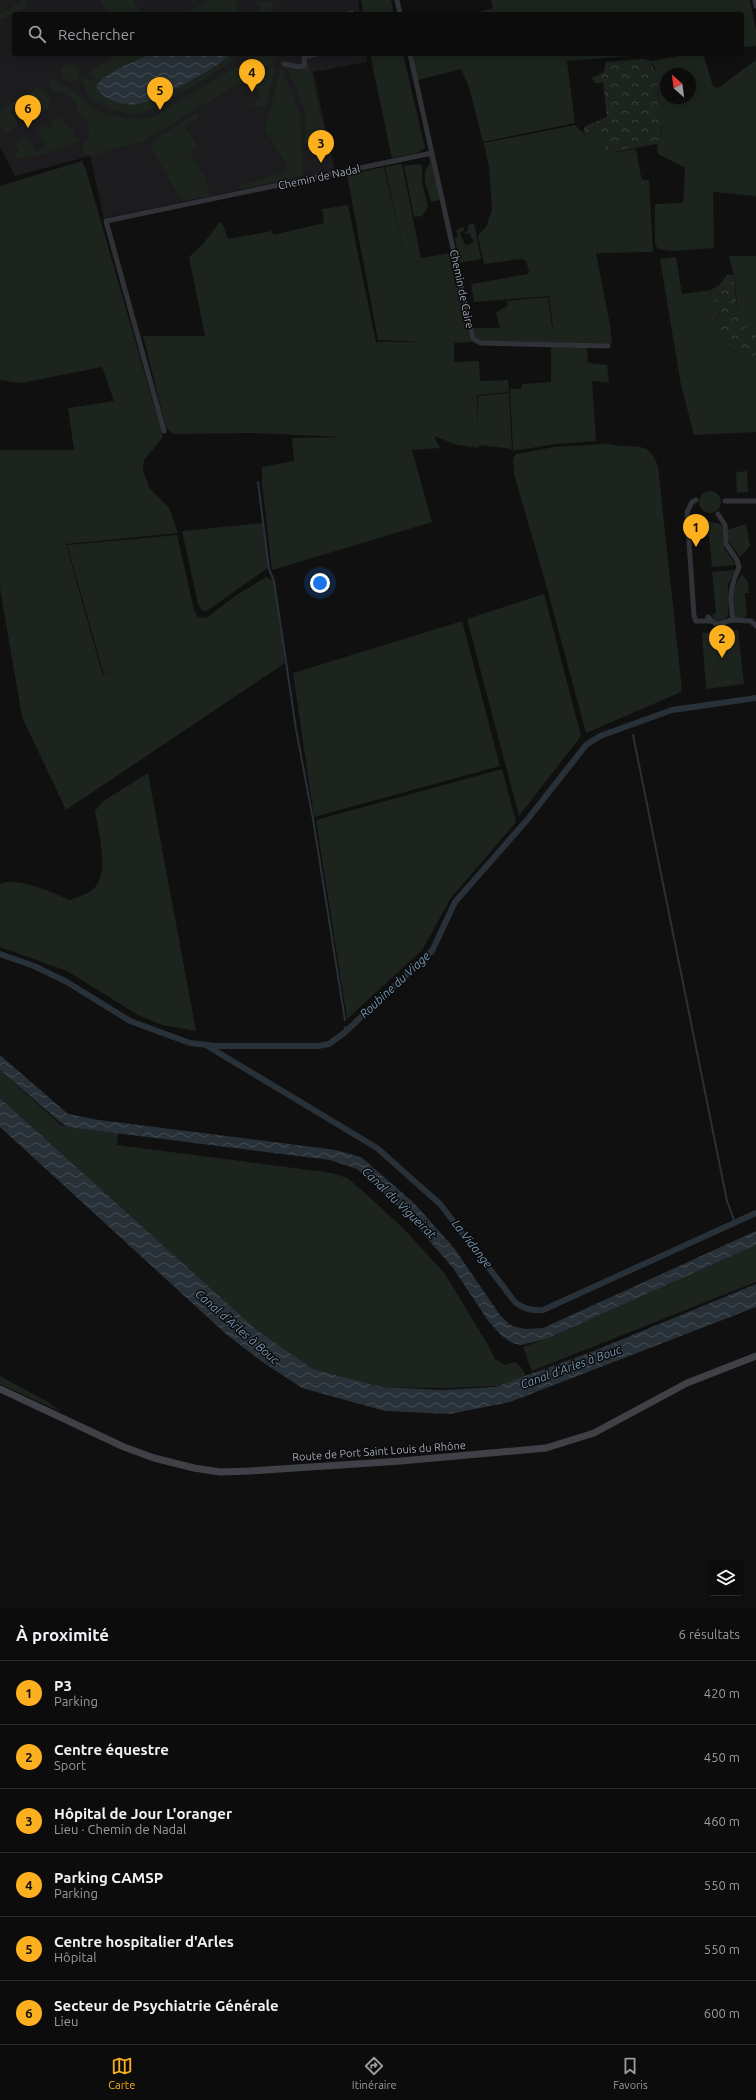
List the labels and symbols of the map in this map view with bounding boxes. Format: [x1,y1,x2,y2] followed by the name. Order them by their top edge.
[239,59,265,92] pin: 4
[660,68,696,104] north arrow
[147,77,173,110] pin: 5
[15,95,41,128] pin: 6
[308,130,334,163] pin: 3
[277,162,361,192] street label: Chemin de Nadal
[448,248,476,330] street label: Chemin de Caire
[683,514,709,547] pin: 1
[310,573,330,593] your location
[709,625,735,658] pin: 2
[357,949,432,1020] water label: Roubine du Viage
[360,1164,439,1241] water label: Canal du Vigueirat
[450,1217,495,1270] water label: La Vidange
[193,1287,282,1367] water label: Canal d'Arles à Bouc
[519,1342,623,1391] water label: Canal d'Arles à Bouc
[292,1439,466,1463] street label: Route de Port Saint Louis du Rhône

